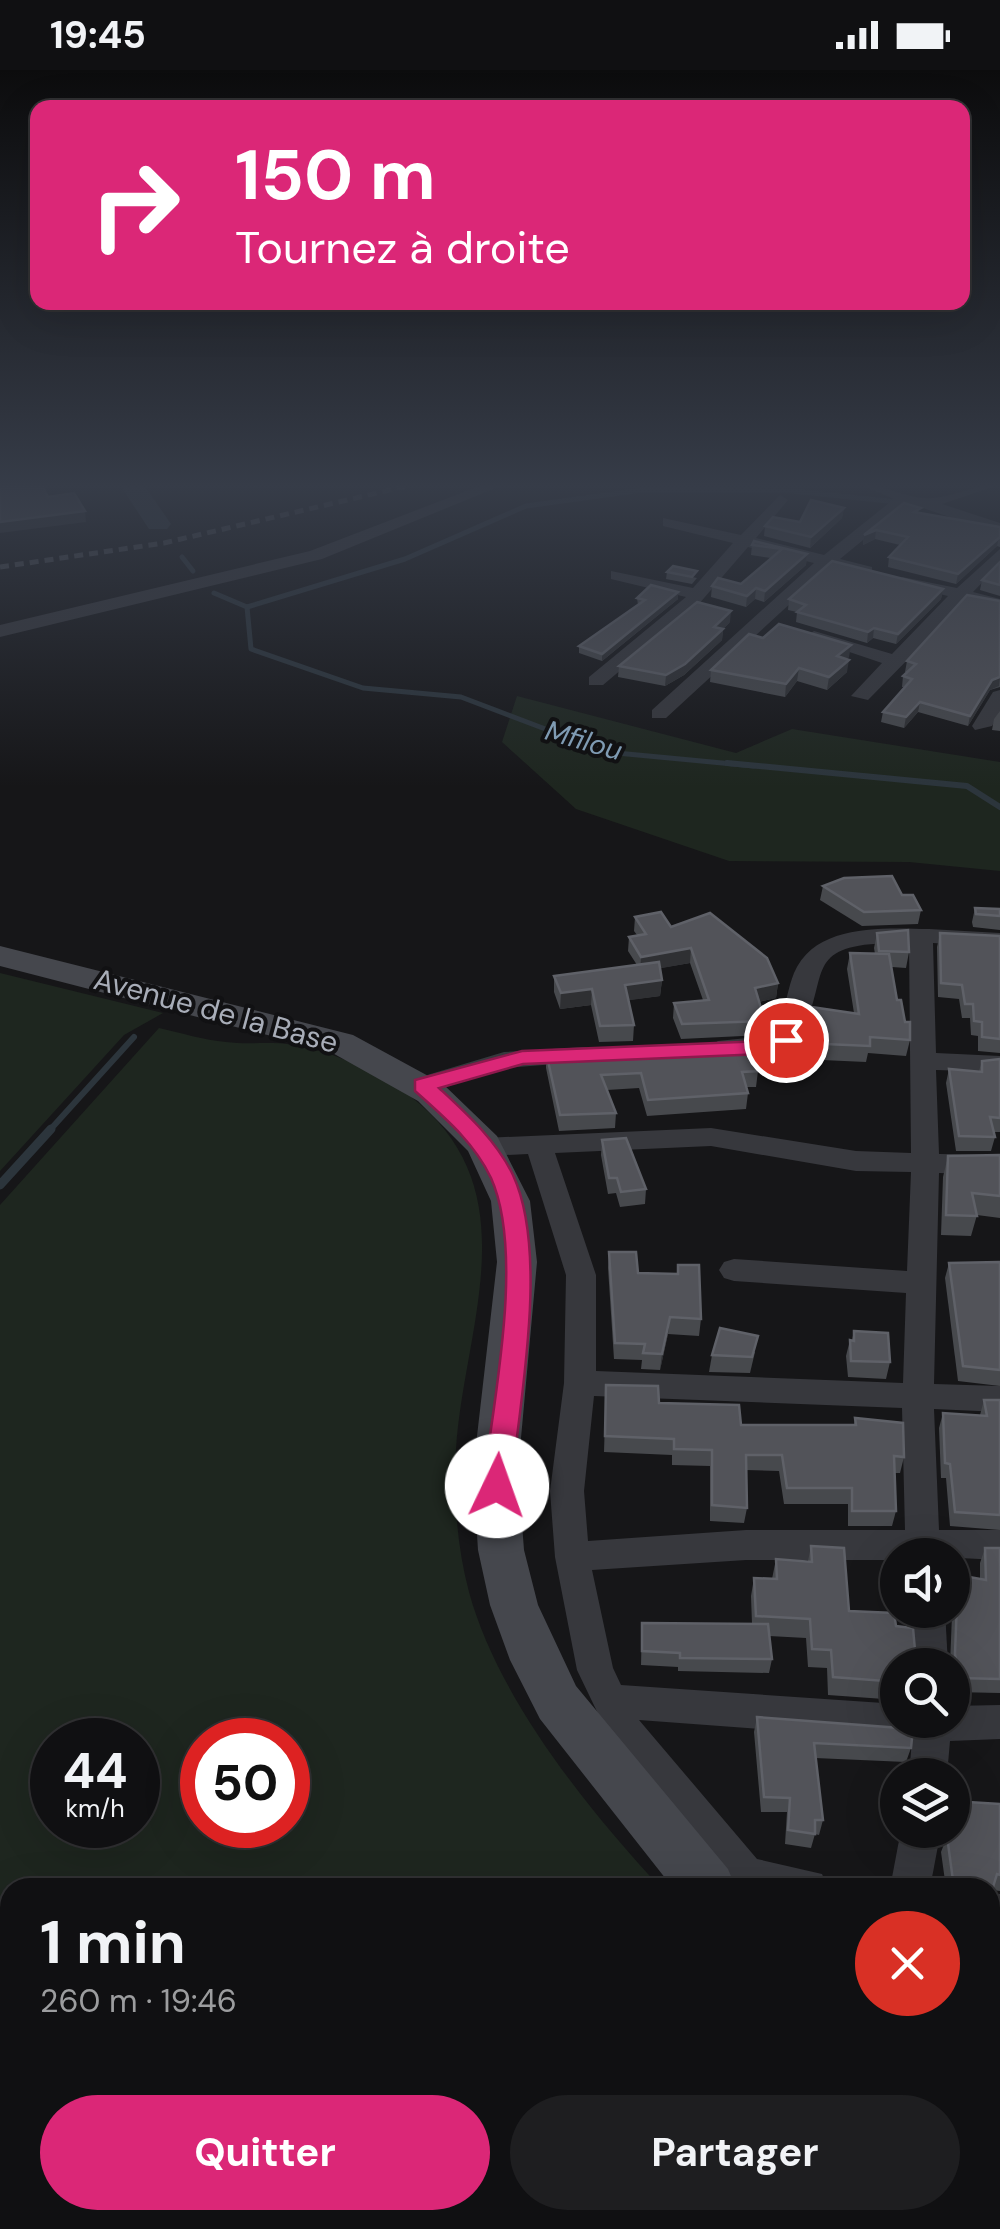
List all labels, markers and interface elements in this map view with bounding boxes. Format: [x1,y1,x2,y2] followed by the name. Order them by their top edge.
[50,10,146,60] text: 19:45
[235,130,436,221] text: 150 m
[70,140,200,270] icon: right
[235,218,570,277] text: Tournez à droite
[541,712,627,769] water label: Mfilou
[90,959,343,1062] street label: Avenue de la Base
[744,998,829,1083] pin
[759,1013,814,1068] icon: arrive
[445,1434,549,1538] position arrow
[880,1538,970,1848] map controls
[880,1538,970,1628] button: sound
[880,1648,970,1738] button: search
[180,1718,310,1848] speed limit sign: 50
[63,1738,128,1804] text: 44
[880,1758,970,1848] button: layers
[65,1792,125,1825] text: km/h
[40,1903,186,1982] text: 1 min
[855,1911,960,2016] button: close
[40,1980,237,2022] text: 260 m · 19:46
[40,2095,490,2210] button: Quitter
[510,2095,960,2210] button: Partager

